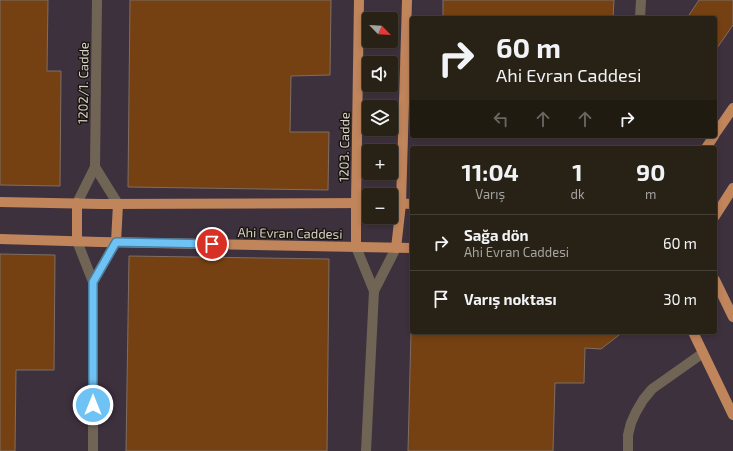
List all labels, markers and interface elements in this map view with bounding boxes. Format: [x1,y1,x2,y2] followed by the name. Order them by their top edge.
[362,12,398,48] north arrow
[362,12,398,224] map controls
[496,30,561,64] text: 60 m
[430,32,482,84] icon: right
[74,42,92,124] street label: 1202/1. Cadde
[362,56,398,92] button: sound
[496,64,641,86] text: Ahi Evran Caddesi
[362,100,398,136] button: layers
[490,108,512,130] icon: left
[532,108,554,130] icon: ahead
[574,108,596,130] icon: ahead
[616,108,638,130] icon: right
[335,112,353,182] street label: 1203. Cadde
[362,144,398,180] button: +
[462,157,519,186] text: 11:04
[572,157,583,186] text: 1
[636,157,665,186] text: 90
[475,186,505,202] text: Varış
[570,186,585,202] text: dk
[645,186,656,202] text: m
[362,188,398,224] button: −
[237,224,343,242] street label: Ahi Evran Caddesi
[464,226,529,244] text: Sağa dön
[195,227,229,261] pin
[430,232,452,254] icon: right
[201,233,223,255] icon: arrive
[663,234,697,252] text: 60 m
[464,244,569,260] text: Ahi Evran Caddesi
[430,288,452,310] icon: arrive
[464,290,557,308] text: Varış noktası
[663,290,697,308] text: 30 m
[72,384,114,426] position arrow

